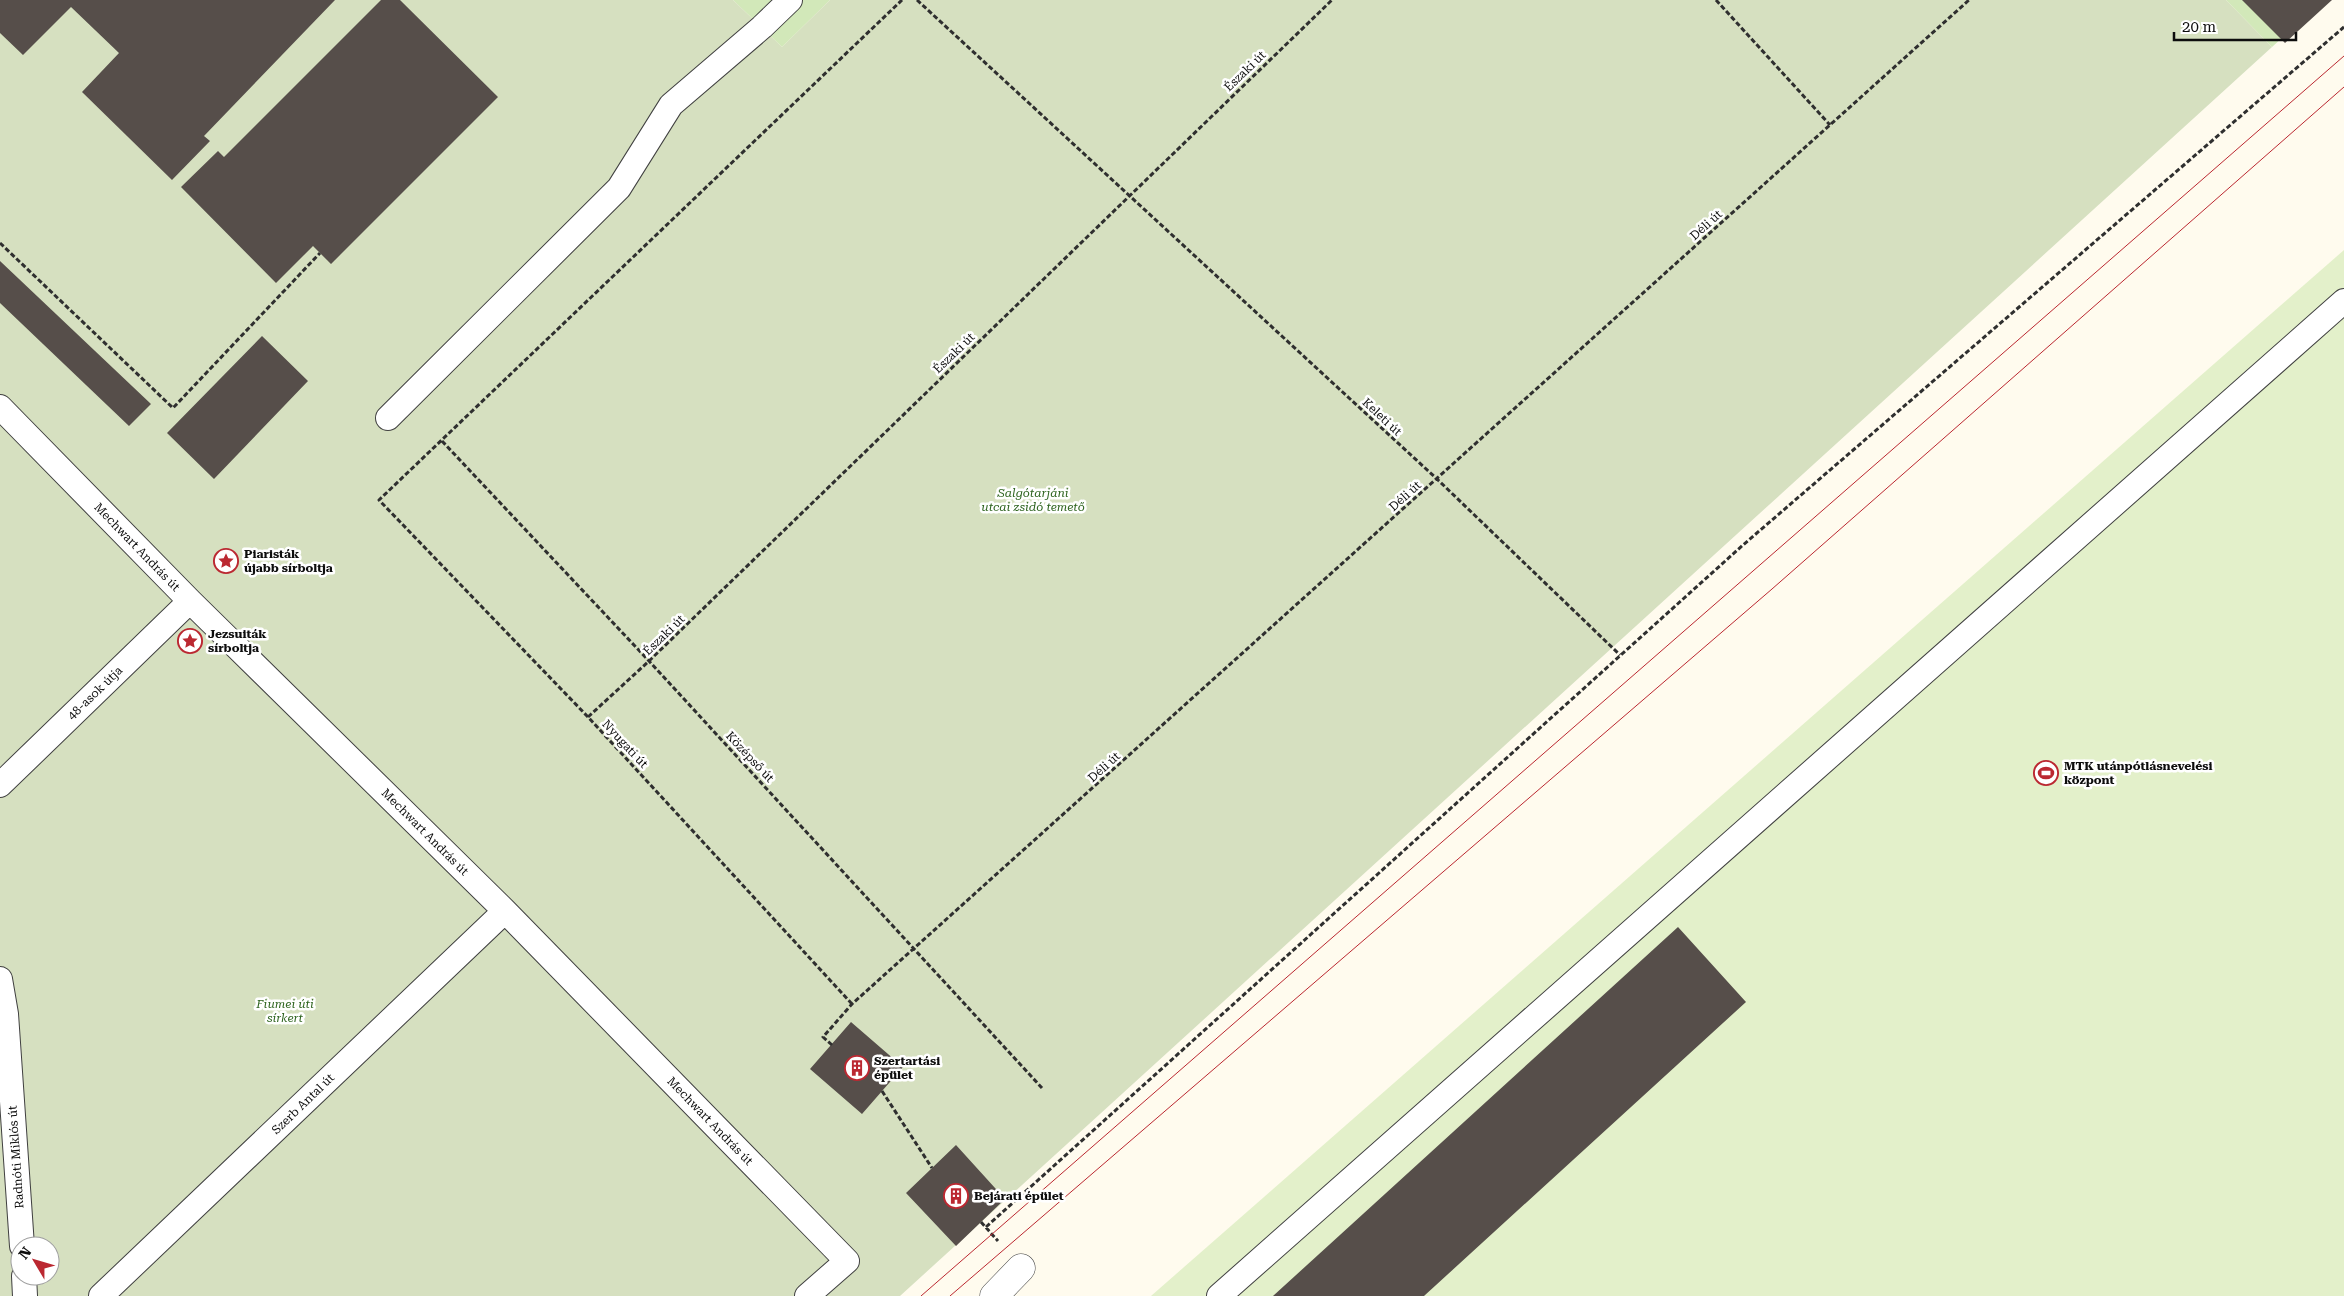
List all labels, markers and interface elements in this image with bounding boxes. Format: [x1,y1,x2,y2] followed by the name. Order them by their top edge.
[2174,10,2296,42] scale bar
[2182,18,2217,36] text: 20 m
[1221,48,1269,94] street label: Északi út
[1687,207,1725,243] street label: Déli út
[930,330,978,376] street label: Északi út
[1359,395,1405,439] street label: Keleti út
[1386,478,1424,514] street label: Déli út
[981,486,1085,514] park label: Salgótarjáni utcai zsidó temető
[91,500,183,594] street label: Mechwart András út
[244,547,333,575] place label: Piaristák újabb sírboltja
[213,548,239,574] place icon: Piaristák újabb sírboltja
[640,612,688,658] street label: Északi út
[208,627,267,655] place label: Jezsuiták sírboltja
[177,628,203,654] place icon: Jezsuiták sírboltja
[65,663,126,723] street label: 48-asok útja
[599,717,651,771] street label: Nyugati út
[723,729,777,786] street label: Középső út
[1085,749,1123,785] street label: Déli út
[2064,759,2212,787] place label: MTK utánpótlásnevelési központ
[2033,760,2059,786] sports icon: MTK utánpótlásnevelési központ
[379,786,472,879] street label: Mechwart András út
[255,997,314,1025] park label: Fiumei úti sírkert
[874,1054,940,1082] place label: Szertartási épület
[844,1055,870,1081] building icon: Szertartási épület
[269,1070,337,1137] street label: Szerb Antal út
[664,1074,756,1168] street label: Mechwart András út
[5,1105,27,1209] street label: Radnóti Miklós út
[943,1183,969,1209] building icon: Bejárati épület
[974,1189,1064,1203] place label: Bejárati épület
[10,1236,60,1286] north arrow
[15,1244,35,1262] text: N

